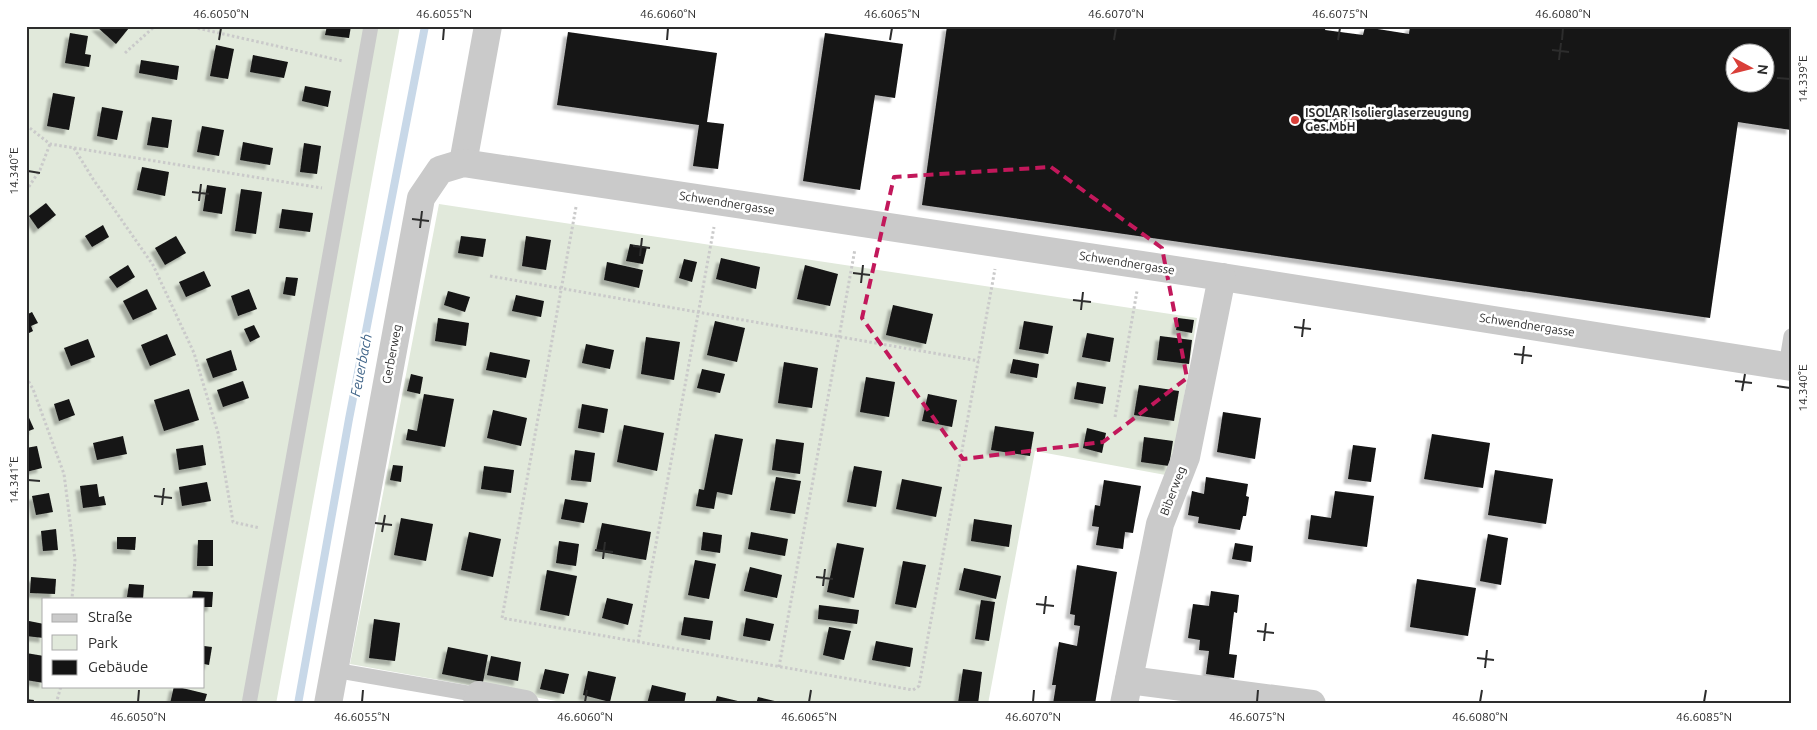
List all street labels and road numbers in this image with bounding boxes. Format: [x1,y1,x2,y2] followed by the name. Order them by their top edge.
[678,189,776,216] street label: Schwendnergasse
[1078,249,1176,276] street label: Schwendnergasse
[1478,311,1576,338] street label: Schwendnergasse
[379,323,404,385] street label: Gerberweg
[1157,464,1188,517] street label: Biberweg

